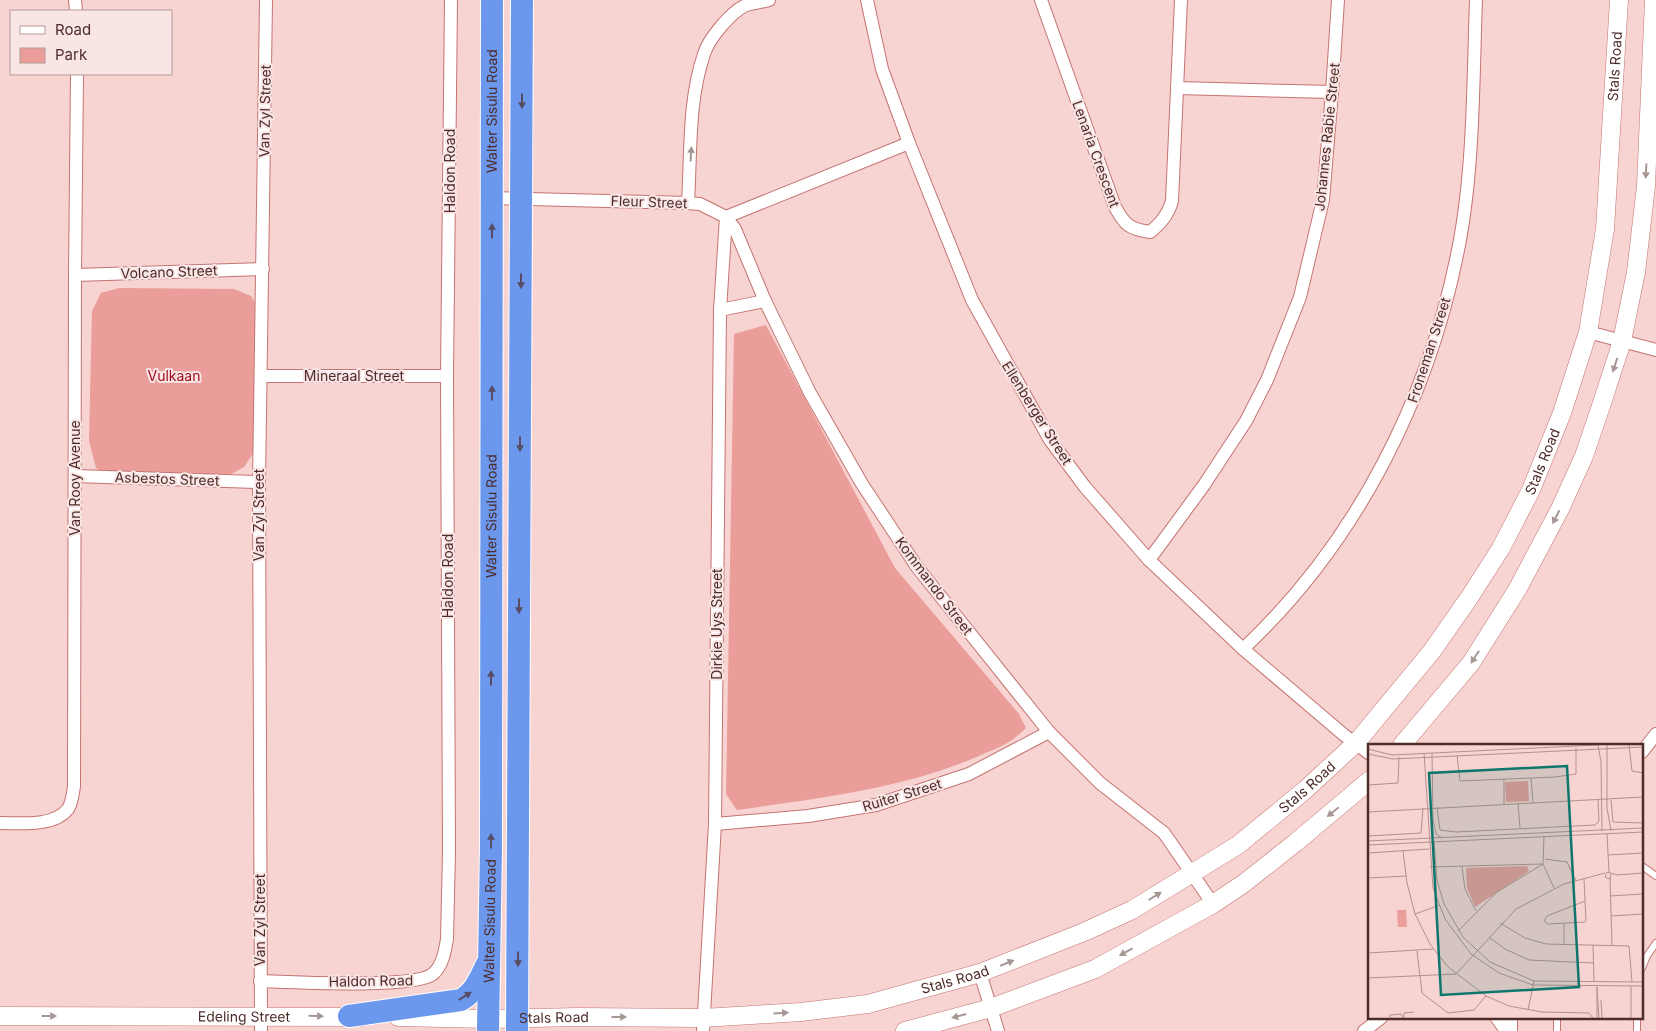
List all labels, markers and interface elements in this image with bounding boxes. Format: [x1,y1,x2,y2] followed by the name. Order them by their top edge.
[10,10,172,75] legend
[55,20,91,39] text: Road
[1604,31,1625,102] street label: Stals Road
[55,45,88,64] text: Park
[483,49,500,173] street label: Walter Sisulu Road
[1310,62,1343,212] street label: Johannes Rabie Street
[255,64,274,157] street label: Van Zyl Street
[518,93,526,109] one-way arrow
[1069,98,1124,210] street label: Lenaria Crescent
[441,129,458,213] street label: Haldon Road
[687,146,695,162] one-way arrow
[1642,163,1650,179] one-way arrow
[610,192,688,211] street label: Fleur Street
[488,223,496,239] one-way arrow
[120,261,218,282] street label: Volcano Street
[517,273,525,289] one-way arrow
[1404,295,1454,405] street label: Froneman Street
[999,358,1076,468] street label: Ellenberger Street
[1610,358,1618,373] one-way arrow
[147,367,201,384] park label: Vulkaan
[304,367,405,384] street label: Mineraal Street
[488,385,496,401] one-way arrow
[66,420,83,536] street label: Van Rooy Avenue
[1521,426,1563,498] street label: Stals Road
[516,436,524,452] one-way arrow
[482,454,499,578] street label: Walter Sisulu Road
[114,468,220,489] street label: Asbestos Street
[250,468,267,561] street label: Van Zyl Street
[1552,510,1560,524] one-way arrow
[892,533,977,638] street label: Kommando Street
[439,534,456,618] street label: Haldon Road
[708,568,725,680] street label: Dirkie Uys Street
[515,598,523,614] one-way arrow
[1470,651,1479,664] one-way arrow
[487,670,495,686] one-way arrow
[1368,744,1644,1018] inset map
[1275,757,1339,816] street label: Stals Road
[860,774,944,815] street label: Ruiter Street
[1326,806,1339,817] one-way arrow
[487,833,495,849] one-way arrow
[480,859,499,983] street label: Walter Sisulu Road
[251,873,268,966] street label: Van Zyl Street
[1148,891,1162,900] one-way arrow
[1120,947,1133,956] one-way arrow
[514,951,522,967] one-way arrow
[1000,958,1014,966] one-way arrow
[919,961,991,997] street label: Stals Road
[329,971,413,990] street label: Haldon Road
[458,991,472,1001] one-way arrow
[198,1008,291,1025] street label: Edeling Street
[519,1008,589,1026] street label: Stals Road
[774,1009,790,1017] one-way arrow
[41,1012,57,1020] one-way arrow
[308,1012,324,1020] one-way arrow
[611,1013,627,1021] one-way arrow
[951,1013,966,1021] one-way arrow

